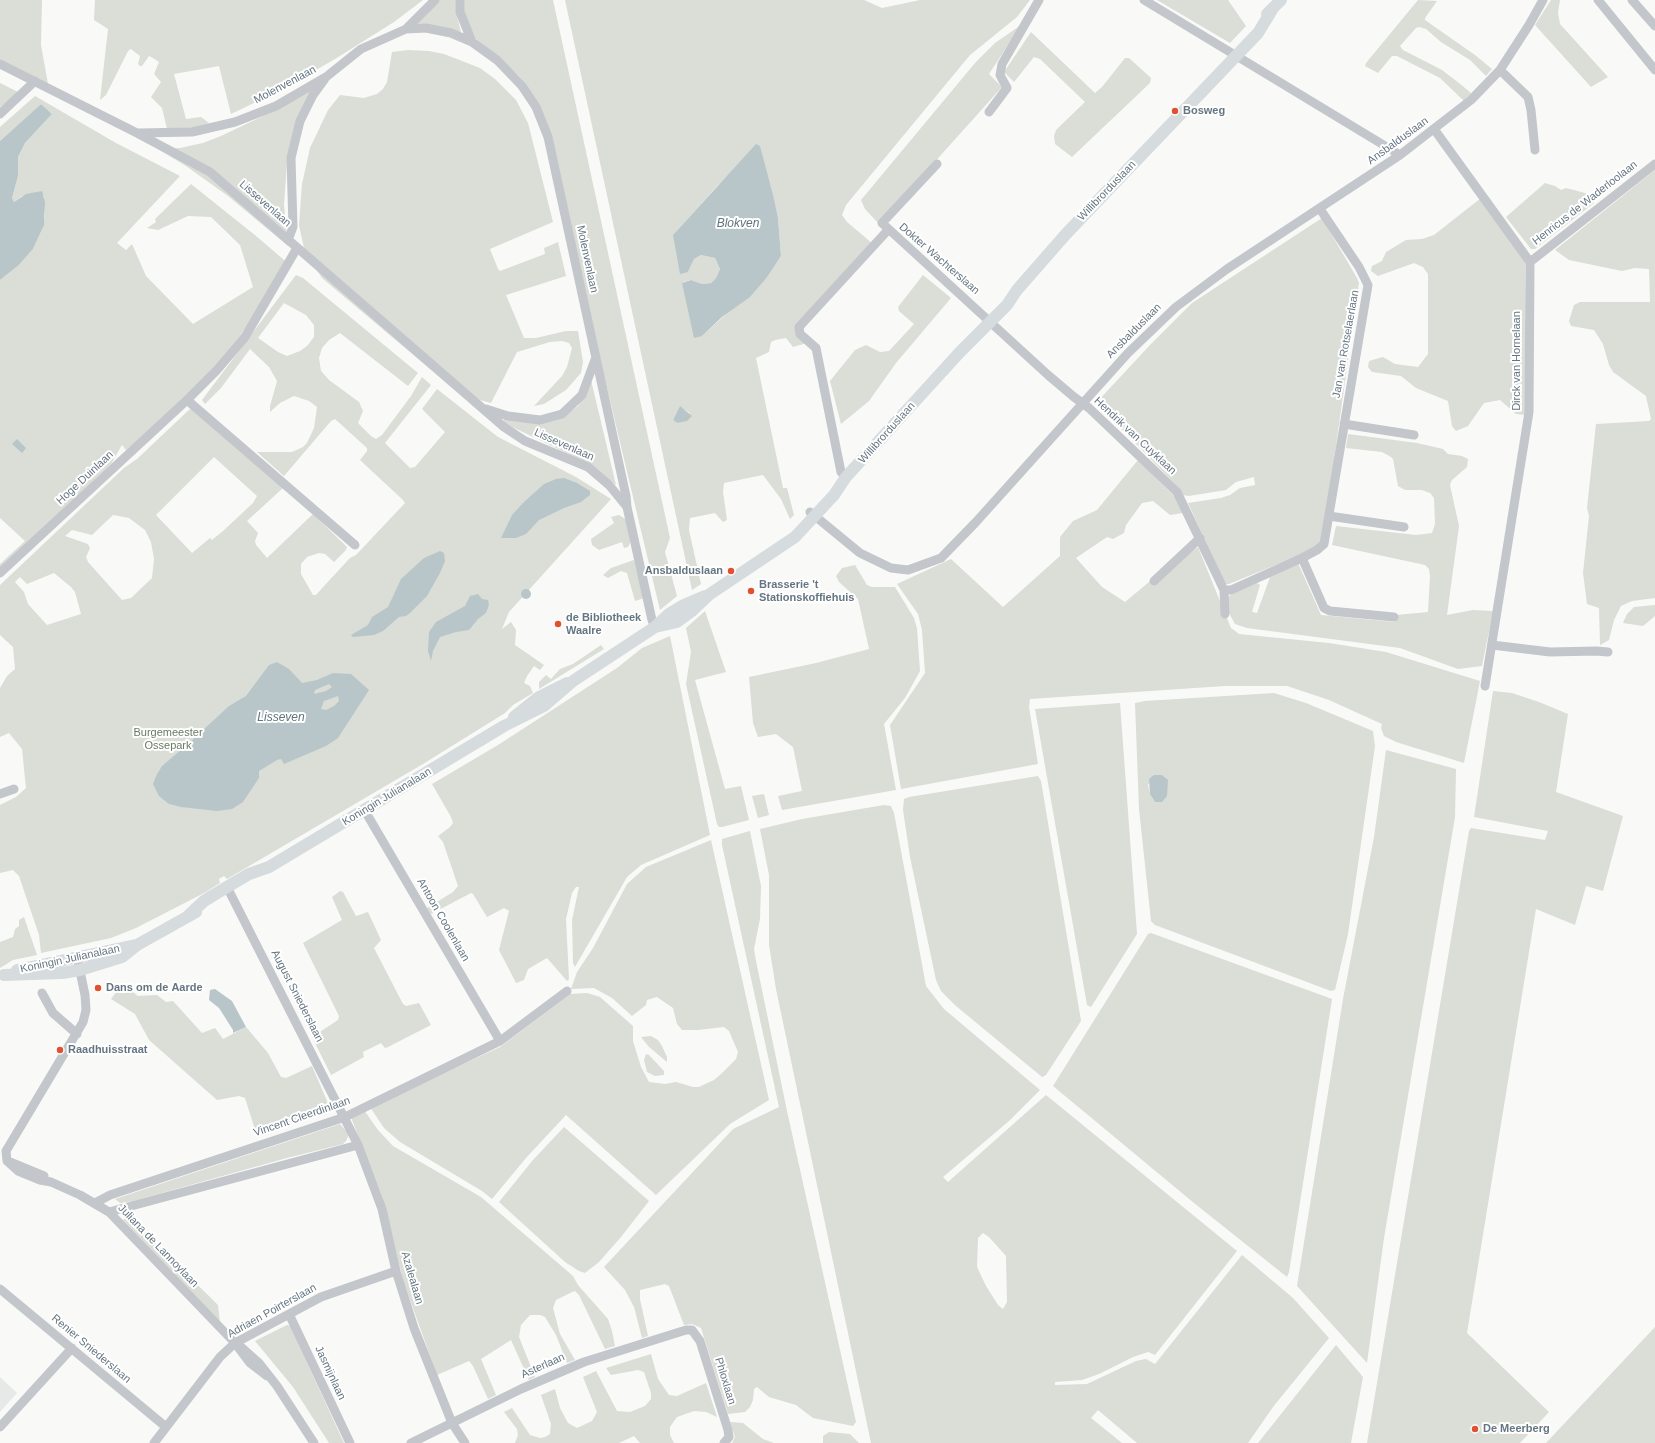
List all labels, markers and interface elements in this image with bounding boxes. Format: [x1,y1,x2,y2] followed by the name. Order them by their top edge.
[252,63,318,107] street label: Molenvenlaan
[1183,104,1225,118] place label: Bosweg
[1170,106,1180,116] marker: Bosweg
[1365,114,1431,168] street label: Ansbalduslaan
[1075,158,1139,224] street label: Willibrorduslaan
[1530,158,1640,248] street label: Henricus de Waderloolaan
[236,178,294,230] street label: Lissevenlaan
[717,217,759,231] water label: Blokven
[896,220,982,298] street label: Dokter Wachterslaan
[573,224,601,294] street label: Molenvenlaan
[1330,289,1362,399] street label: Jan van Rotselaerlaan
[1104,301,1164,361] street label: Ansbalduslaan
[1510,311,1524,411] street label: Dirck van Hornelaan
[1091,394,1179,478] street label: Hendrik van Cuyklaan
[856,400,918,466] street label: Willibrorduslaan
[532,426,596,464] street label: Lissevenlaan
[54,448,116,508] street label: Hoge Duinlaan
[645,564,723,578] place label: Ansbalduslaan
[726,566,736,576] marker: Ansbalduslaan
[759,578,854,604] place label: Brasserie 't Stationskoffiehuis
[746,586,756,596] marker: Brasserie 't Stationskoffiehuis
[566,611,641,637] place label: de Bibliotheek Waalre
[553,619,563,629] marker: de Bibliotheek Waalre
[257,711,305,725] water label: Lisseven
[133,726,203,752] park label: Burgemeester Ossepark
[340,765,434,829] street label: Koningin Julianalaan
[414,876,472,964] street label: Antoon Coolenlaan
[19,942,121,976] street label: Koningin Julianalaan
[268,948,326,1044] street label: August Sniederslaan
[106,981,203,995] place label: Dans om de Aarde
[93,983,103,993] marker: Dans om de Aarde
[68,1043,147,1057] place label: Raadhuisstraat
[55,1045,65,1055] marker: Raadhuisstraat
[252,1094,352,1140] street label: Vincent Cleerdinlaan
[115,1202,201,1290] street label: Juliana de Lannoylaan
[398,1250,426,1306] street label: Azalealaan
[225,1281,319,1341] street label: Adriaen Poirterslaan
[49,1312,133,1386] street label: Renier Sniederslaan
[312,1344,348,1402] street label: Jasmijnlaan
[519,1351,567,1381] street label: Asterlaan
[712,1356,738,1406] street label: Phloxlaan
[1483,1422,1550,1436] place label: De Meerberg
[1470,1424,1480,1434] marker: De Meerberg

